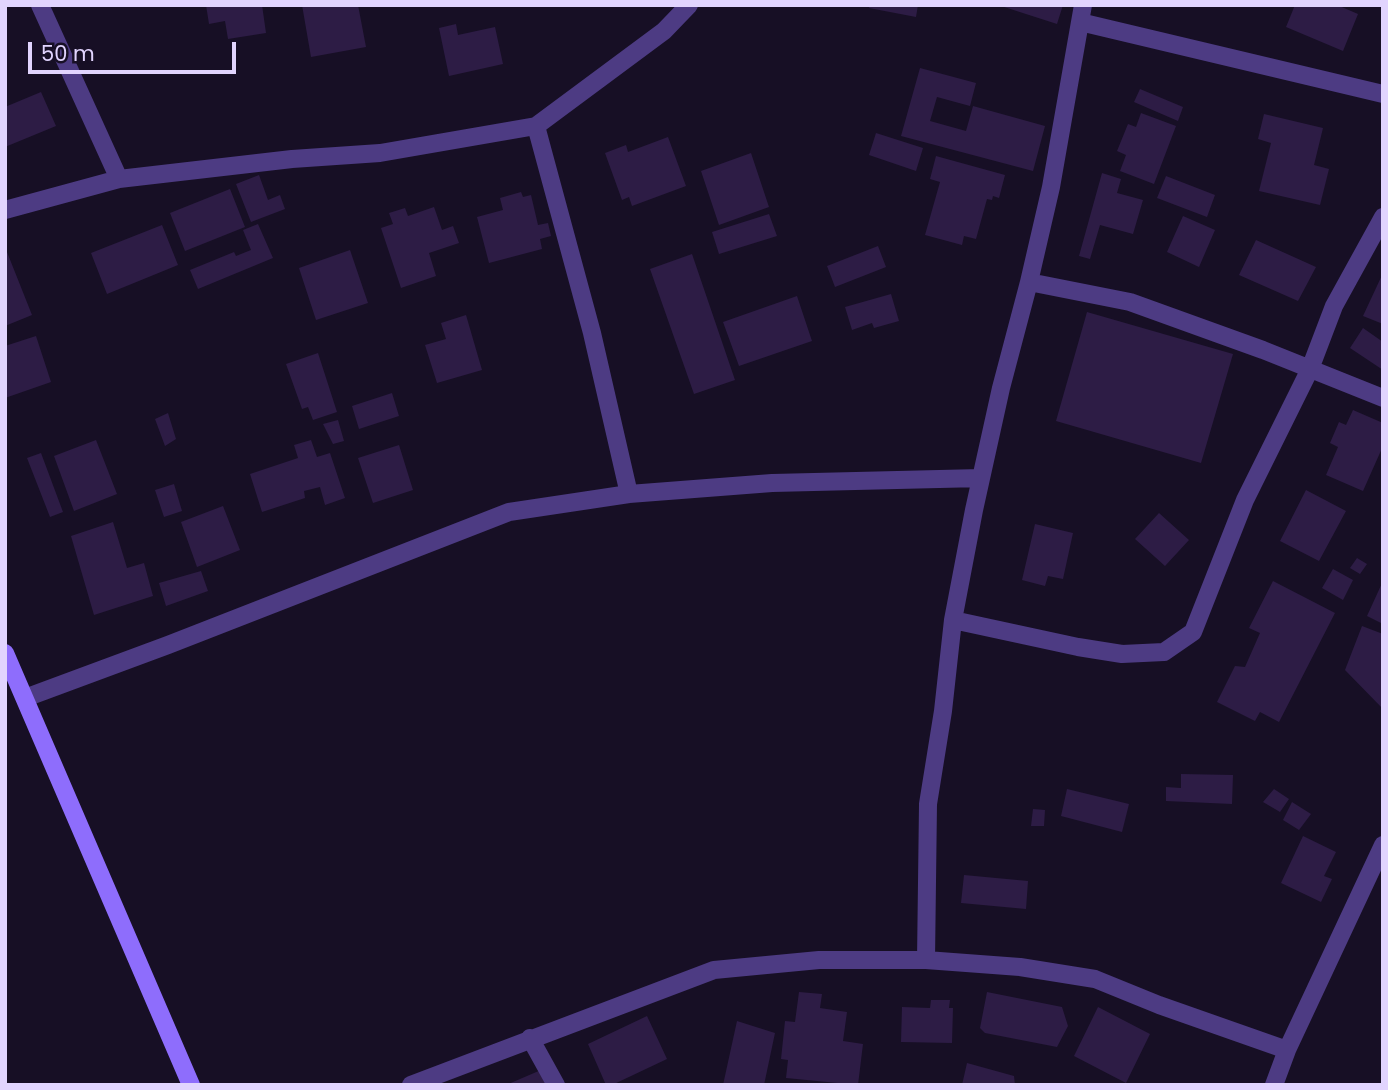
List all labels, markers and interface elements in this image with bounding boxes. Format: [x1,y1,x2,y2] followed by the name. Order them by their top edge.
[32,28,240,72] scale bar
[41,39,95,68] text: 50 m

